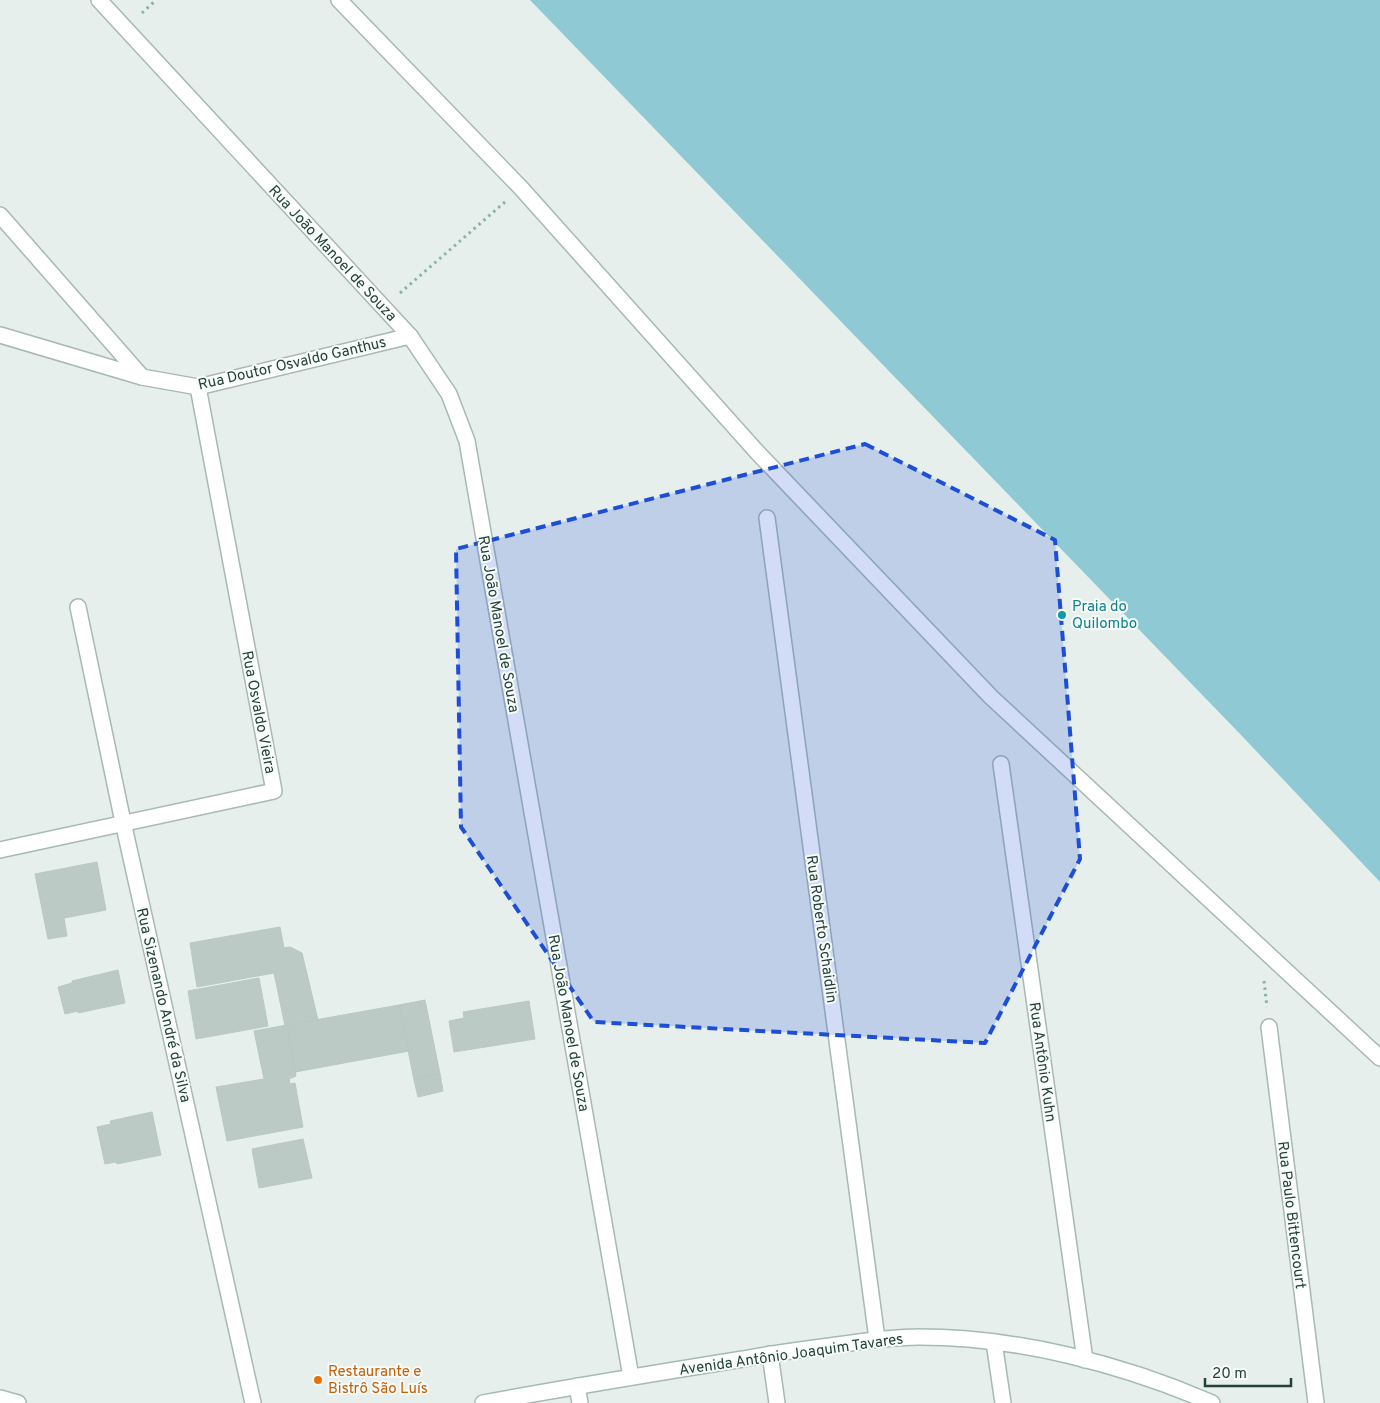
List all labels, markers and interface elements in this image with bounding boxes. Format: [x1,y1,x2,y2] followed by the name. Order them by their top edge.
[264,182,400,326] street label: Rua João Manoel de Souza
[196,334,388,395] street label: Rua Doutor Osvaldo Ganthus
[473,534,522,714] street label: Rua João Manoel de Souza
[1072,598,1137,634] place label: Praia do Quilombo
[1056,609,1068,621] marker: Praia do Quilombo
[236,649,279,775] street label: Rua Osvaldo Vieira
[801,854,840,1004] street label: Rua Roberto Schaidlin
[131,906,194,1105] street label: Rua Sizenando André da Silva
[543,933,592,1113] street label: Rua João Manoel de Souza
[1024,1001,1059,1123] street label: Rua Antônio Kuhn
[1272,1140,1309,1290] street label: Rua Paulo Bittencourt
[678,1330,904,1381] street label: Avenida Antônio Joaquim Tavares
[1205,1356,1291,1388] scale bar
[328,1363,428,1399] place label: Restaurante e Bistrô São Luís
[1212,1365,1247,1384] text: 20 m
[312,1374,324,1386] marker: Restaurante e Bistrô São Luís

